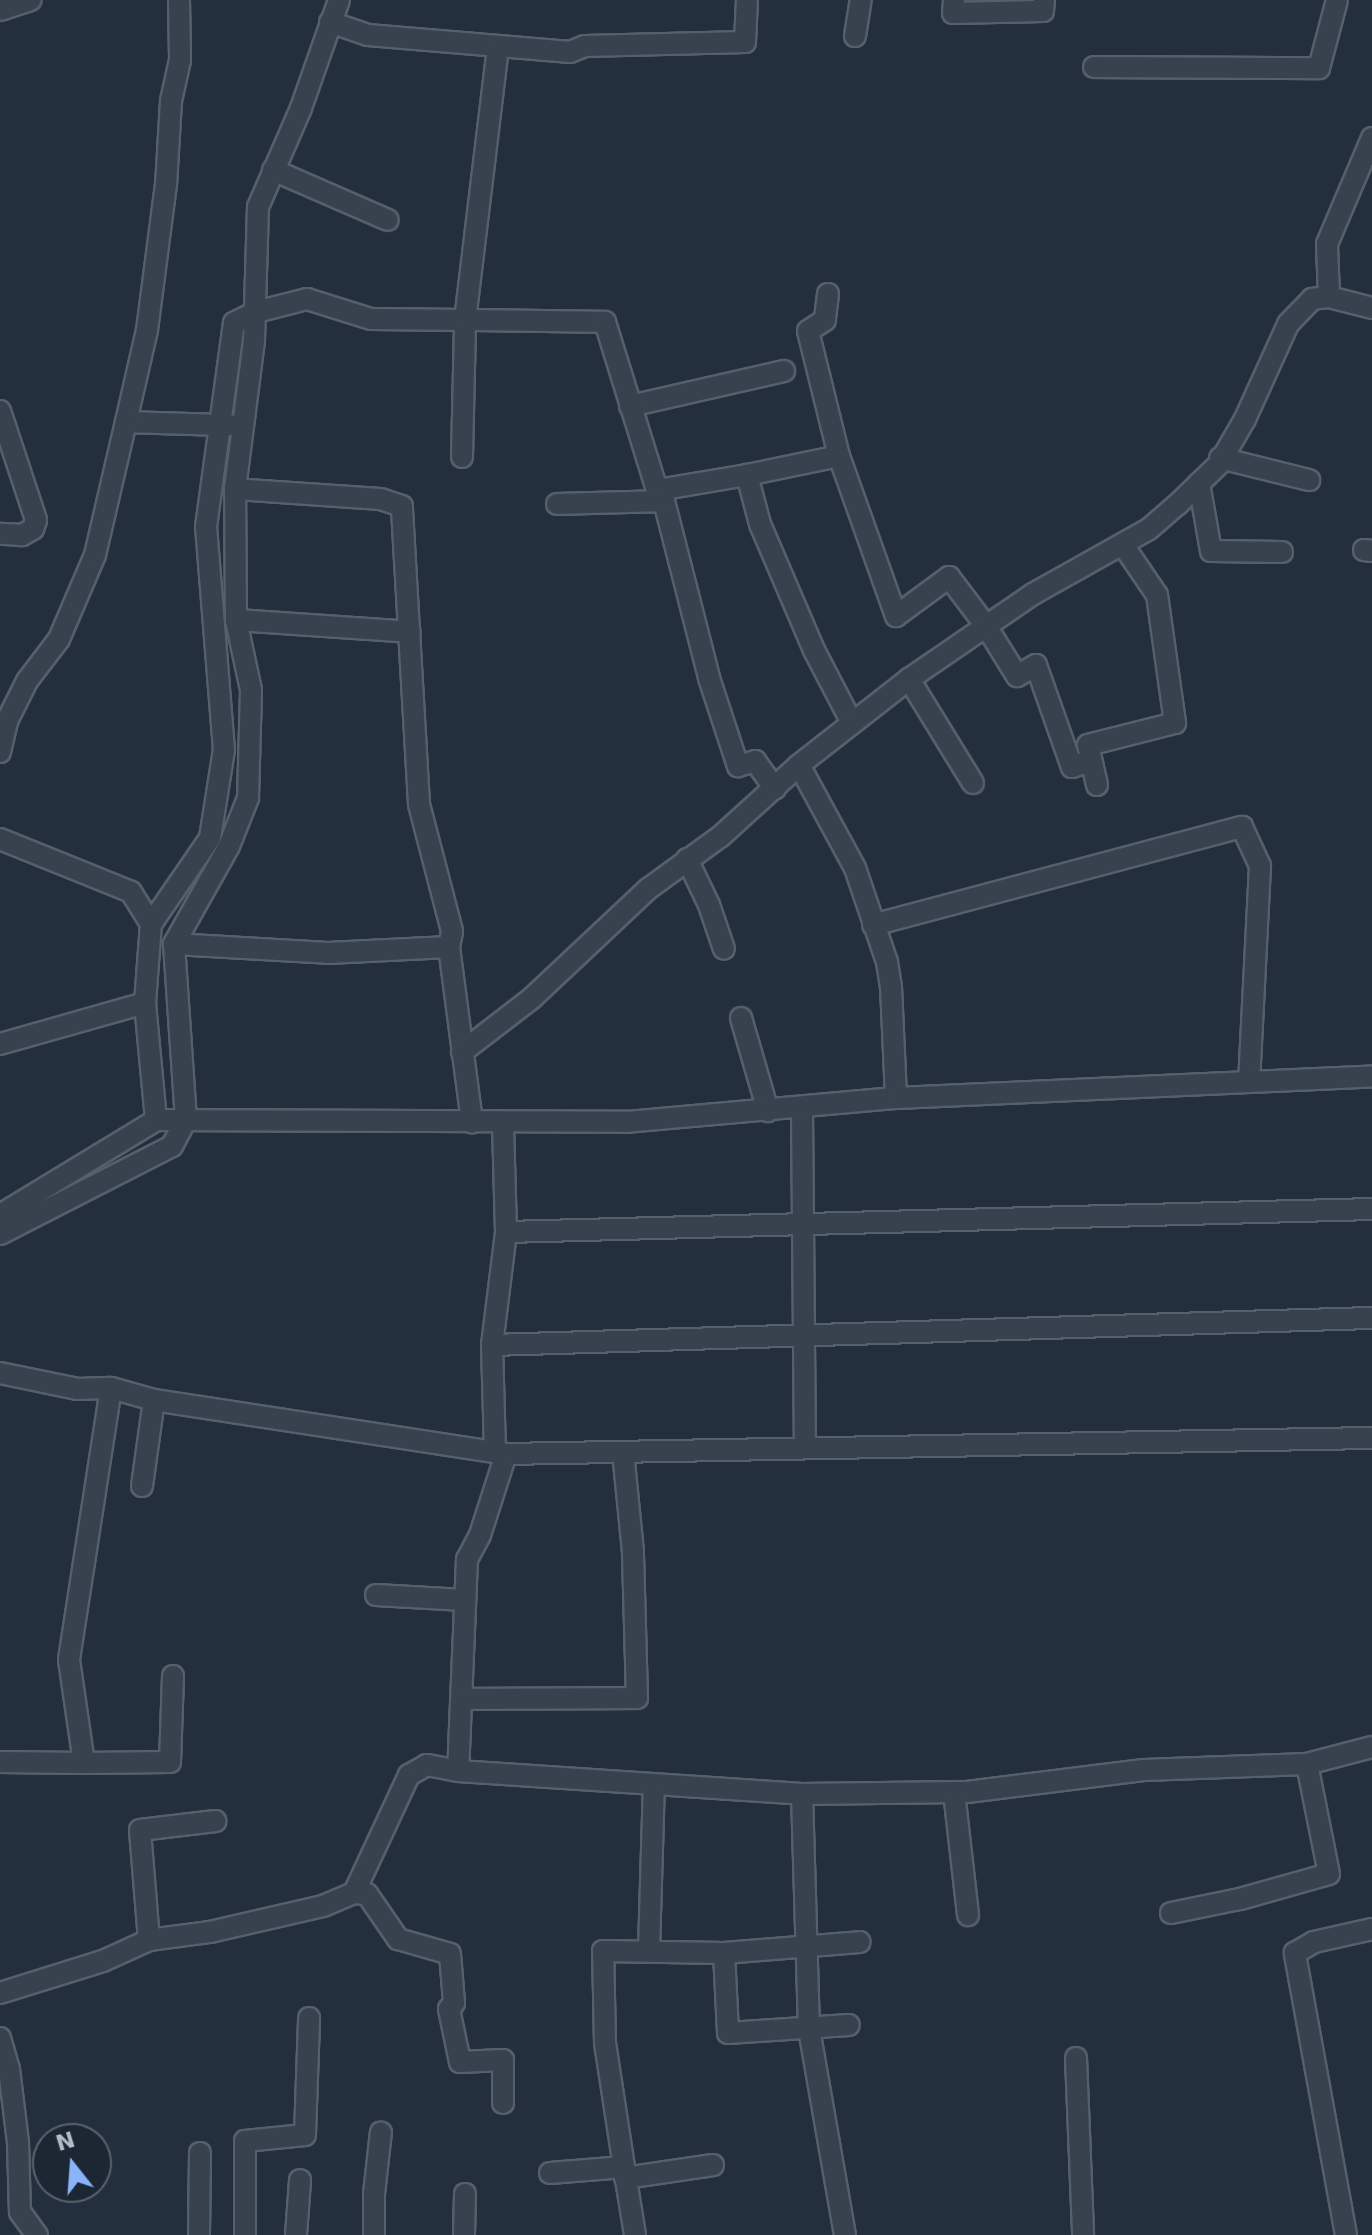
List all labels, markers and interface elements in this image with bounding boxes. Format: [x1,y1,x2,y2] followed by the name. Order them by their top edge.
[32,2123,112,2203] north arrow
[53,2127,78,2156] text: N

